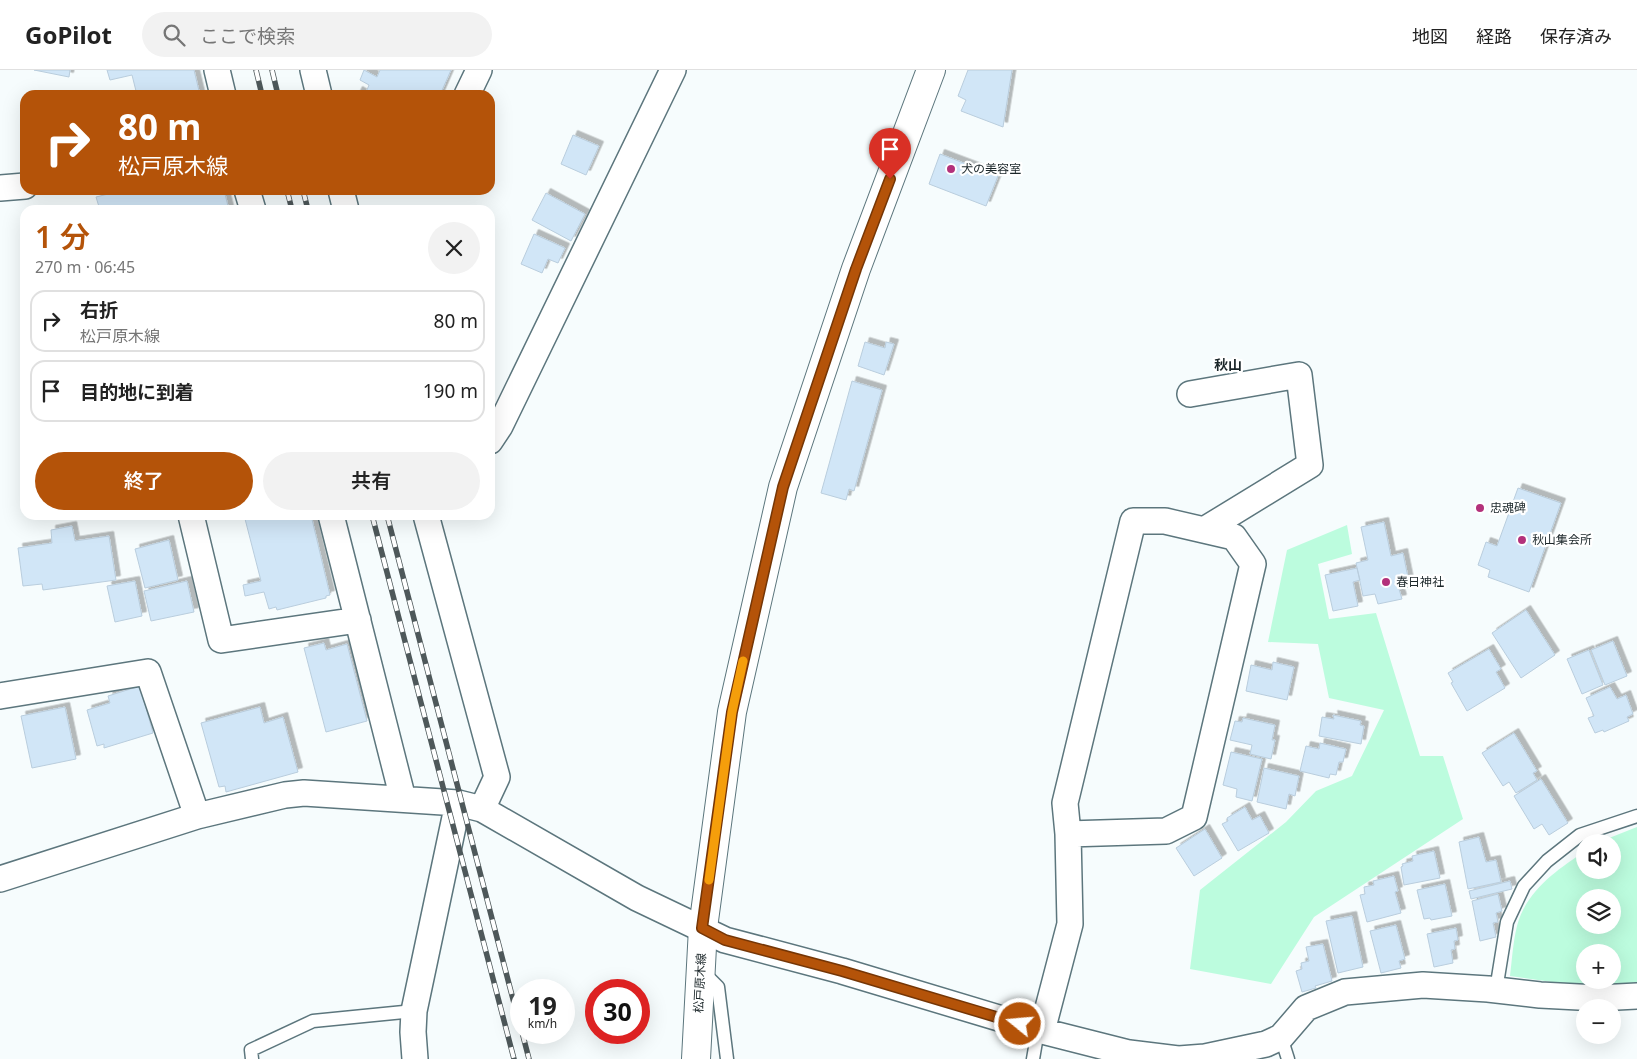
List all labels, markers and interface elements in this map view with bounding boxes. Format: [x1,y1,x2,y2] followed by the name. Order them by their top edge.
[142,12,492,57] search box
[25,18,112,51] text: GoPilot
[160,21,188,49] icon: search
[200,23,295,49] text: ここで検索
[1412,24,1448,48] text: 地図
[1476,24,1512,48] text: 経路
[1540,24,1612,48] text: 保存済み
[118,103,201,150] text: 80 m
[35,110,100,175] icon: right
[869,128,911,179] pin
[876,135,904,163] icon: arrive
[118,150,228,180] text: 松戸原木線
[961,160,1021,177] place label: 犬の美容室
[945,163,957,175] marker: 犬の美容室
[35,216,90,257] text: 1 分
[428,222,480,274] button: close
[35,256,135,278] text: 270 m · 06:45
[80,297,118,323] text: 右折
[37,307,65,335] icon: right
[434,308,478,334] text: 80 m
[80,325,160,347] text: 松戸原木線
[1214,355,1242,374] district label: 秋山
[37,377,65,405] icon: arrive
[423,378,478,404] text: 190 m
[80,379,194,405] text: 目的地に到着
[35,452,253,510] button: 終了
[263,452,480,510] button: 共有
[1490,499,1526,516] place label: 忠魂碑
[1474,502,1486,514] marker: 忠魂碑
[1532,531,1592,548] place label: 秋山集会所
[1516,534,1528,546] marker: 秋山集会所
[1396,573,1444,590] place label: 春日神社
[1380,576,1392,588] marker: 春日神社
[1576,834,1621,1044] map controls
[1576,834,1621,879] button: sound
[1576,889,1621,934] button: layers
[1576,944,1621,989] button: +
[689,953,710,1013] street label: 松戸原木線
[585,979,650,1044] speed limit sign: 30
[528,988,557,1022] text: 19
[993,997,1045,1049] position arrow
[1576,999,1621,1044] button: −
[528,1015,557,1032] text: km/h

